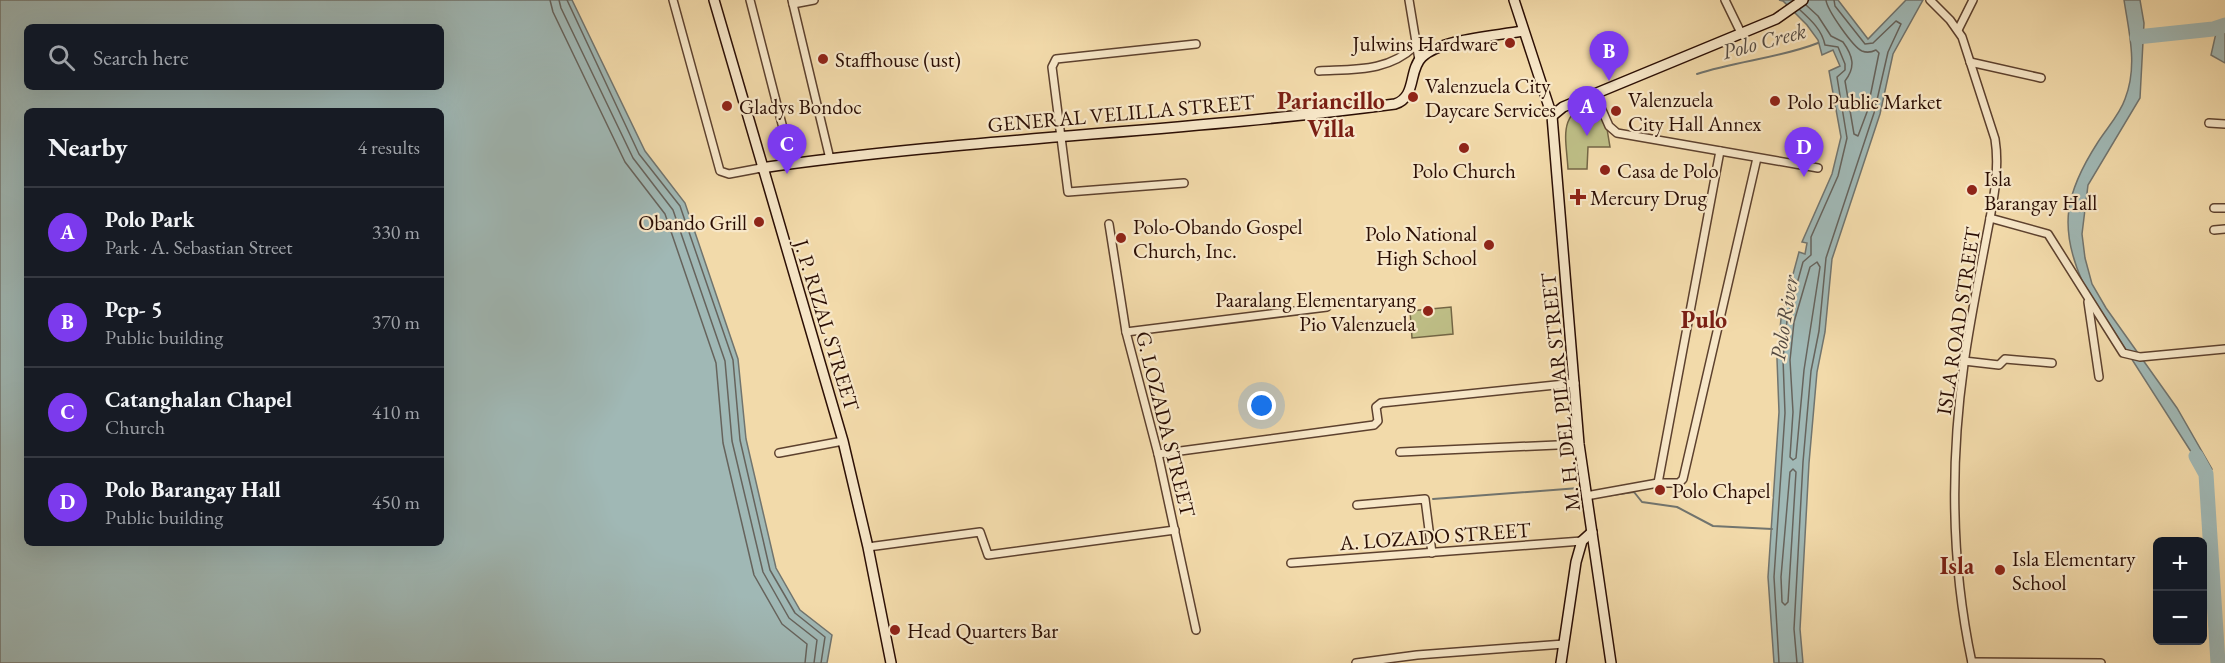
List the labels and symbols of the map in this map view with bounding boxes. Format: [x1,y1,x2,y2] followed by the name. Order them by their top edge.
[1719,16,1809,66] water label: Polo Creek
[1350,30,1498,57] place label: Julwins Hardware
[1590,32,1628,81] pin: B
[1503,36,1517,50] marker: Julwins Hardware
[835,46,961,73] place label: Staffhouse (ust)
[816,52,830,66] marker: Staffhouse (ust)
[1425,72,1556,123] place label: Valenzuela City Daycare Services
[1277,85,1385,144] district label: Pariancillo Villa
[1568,86,1606,136] pin: A
[1628,86,1761,137] place label: Valenzuela City Hall Annex
[987,88,1256,138] street label: GENERAL VELILLA STREET
[1787,88,1942,115] place label: Polo Public Market
[1406,90,1420,104] marker: Valenzuela City Daycare Services
[739,93,862,120] place label: Gladys Bondoc
[1768,94,1782,108] marker: Polo Public Market
[720,99,734,113] marker: Gladys Bondoc
[1609,104,1623,118] marker: Valenzuela City Hall Annex
[768,124,806,174] pin: C
[1784,128,1824,177] pin: D
[1457,141,1471,155] marker: Polo Church
[1412,157,1516,184] place label: Polo Church
[1617,157,1719,184] place label: Casa de Polo
[1598,163,1612,177] marker: Casa de Polo
[1984,165,2097,216] place label: Isla Barangay Hall
[1965,183,1979,197] marker: Isla Barangay Hall
[1590,184,1708,211] place label: Mercury Drug
[1571,190,1585,204] marker: Mercury Drug
[638,209,747,236] place label: Obando Grill
[1133,213,1303,264] place label: Polo-Obando Gospel Church, Inc.
[752,215,766,229] marker: Obando Grill
[1365,220,1477,271] place label: Polo National High School
[1930,224,1986,417] street label: ISLA ROAD STREET
[1114,231,1128,245] marker: Polo-Obando Gospel Church, Inc.
[788,234,866,415] street label: J. P. RIZAL STREET
[1482,238,1496,252] marker: Polo National High School
[1534,271,1586,512] street label: M. H. DEL PILAR STREET
[1763,272,1805,363] water label: Polo River
[1215,286,1417,337] place label: Paaralang Elementaryang Pio Valenzuela
[1421,304,1435,318] marker: Paaralang Elementaryang Pio Valenzuela
[1681,304,1727,335] district label: Pulo
[1130,328,1202,520] street label: G. LOZADA STREET
[1247,391,1276,420] your location
[1672,477,1771,504] place label: Polo Chapel
[1653,483,1667,497] marker: Polo Chapel
[1337,516,1532,556] street label: A. LOZADO STREET
[2012,545,2136,596] place label: Isla Elementary School
[1940,550,1975,581] district label: Isla
[1993,563,2007,577] marker: Isla Elementary School
[907,617,1058,645] place label: Head Quarters Bar
[888,623,902,637] marker: Head Quarters Bar

